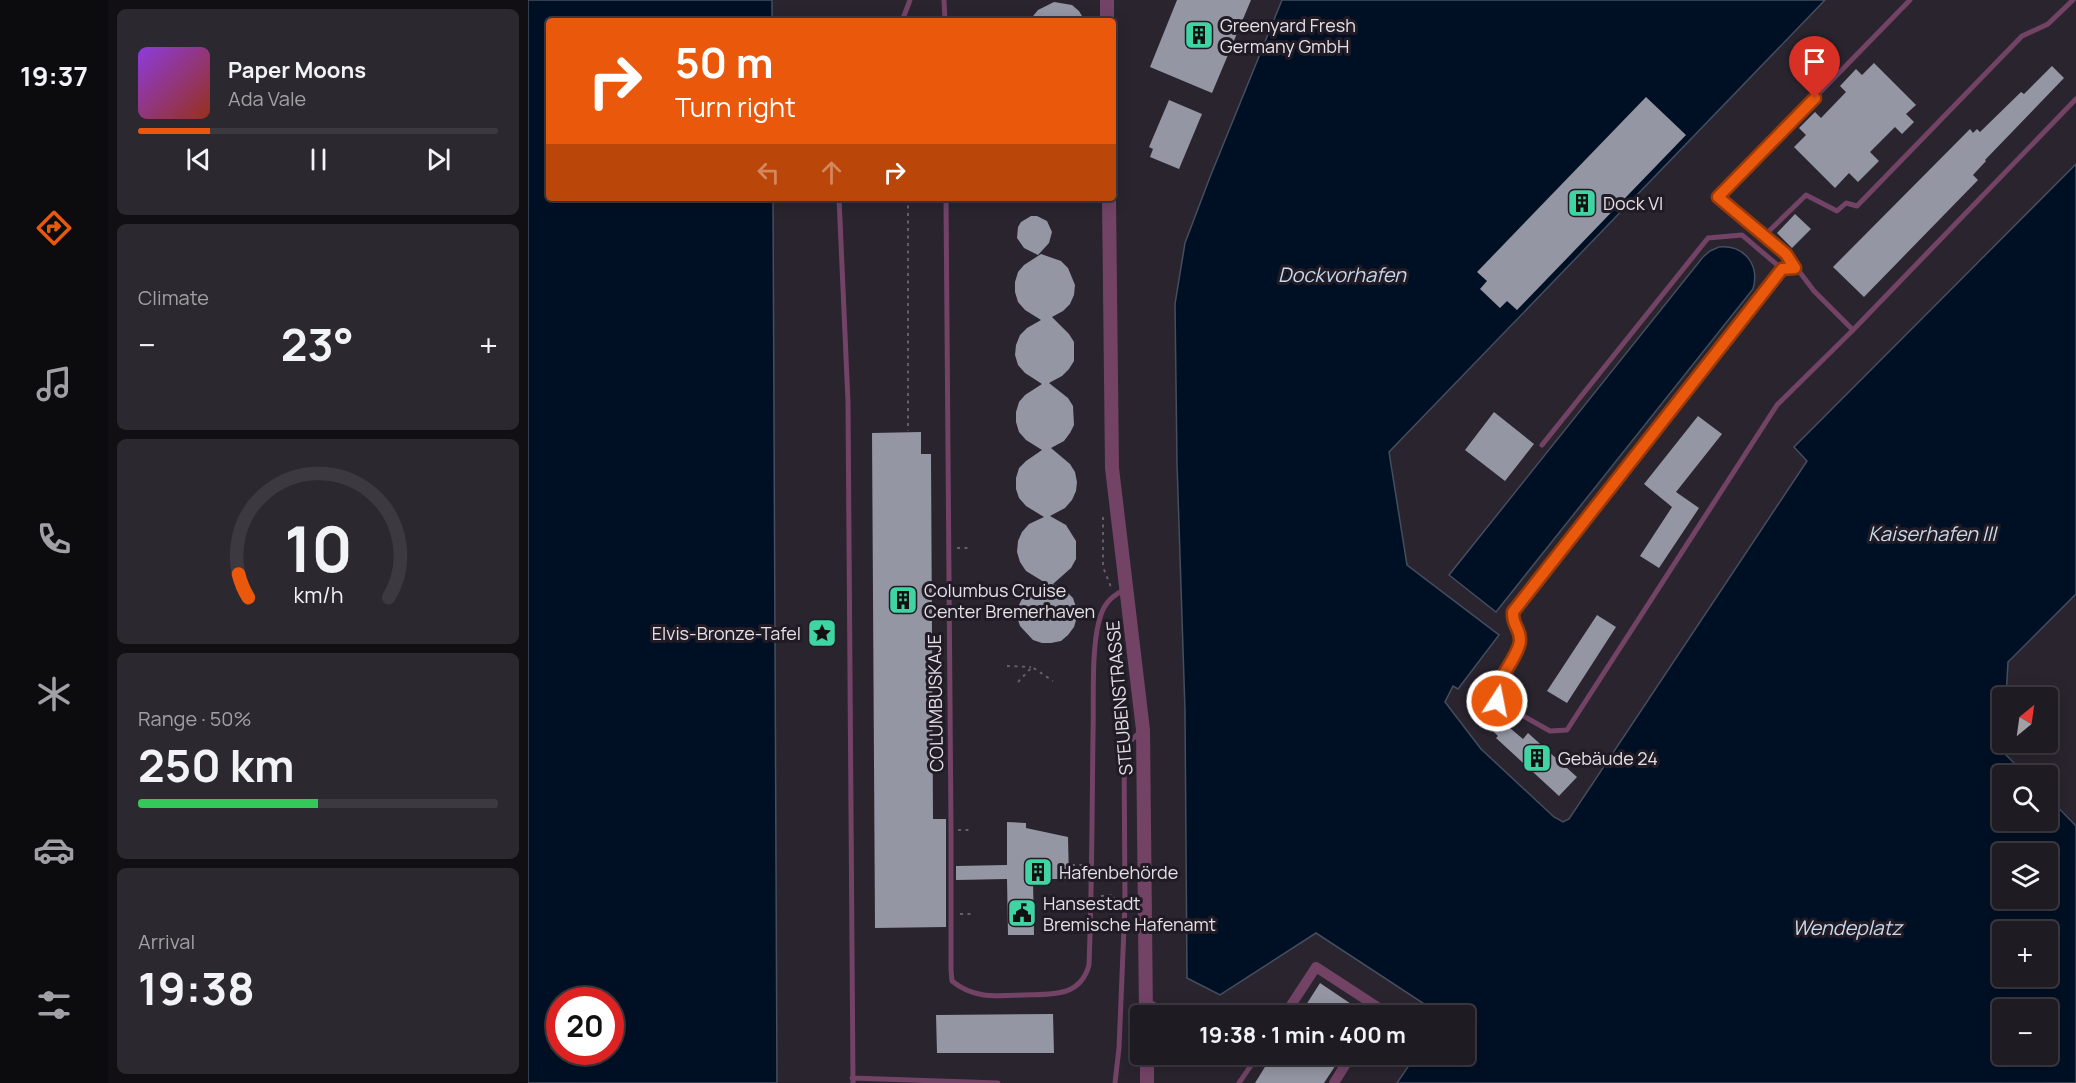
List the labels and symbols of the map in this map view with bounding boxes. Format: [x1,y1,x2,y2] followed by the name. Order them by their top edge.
[1220,13,1356,58] place label: Greenyard Fresh Germany GmbH
[1183,19,1215,51] building icon: Greenyard Fresh Germany GmbH
[1789,36,1840,98] pin
[1566,187,1598,219] building icon: Dock VI
[1603,191,1663,215] place label: Dock VI
[1278,261,1407,288] water label: Dockvorhafen
[1868,520,1998,547] water label: Kaiserhafen III
[924,578,1095,623] place label: Columbus Cruise Center Bremerhaven
[887,584,919,616] building icon: Columbus Cruise Center Bremerhaven
[806,617,838,649] place icon: Elvis-Bronze-Tafel
[1100,620,1138,776] street label: STEUBENSTRASSE
[652,621,801,645] place label: Elvis-Bronze-Tafel
[922,634,948,772] street label: COLUMBUSKAJE
[1465,669,1529,733] position arrow
[1992,687,2058,753] north arrow
[1521,742,1553,774] building icon: Gebäude 24
[1558,746,1658,770] place label: Gebäude 24
[1022,856,1054,888] building icon: Hafenbehörde
[1059,860,1178,884] place label: Hafenbehörde
[1043,891,1216,936] place label: Hansestadt Bremische Hafenamt
[1006,897,1038,929] public building icon: Hansestadt Bremische Hafenamt
[1792,914,1904,941] water label: Wendeplatz
[546,987,624,1065] speed limit sign: 20

